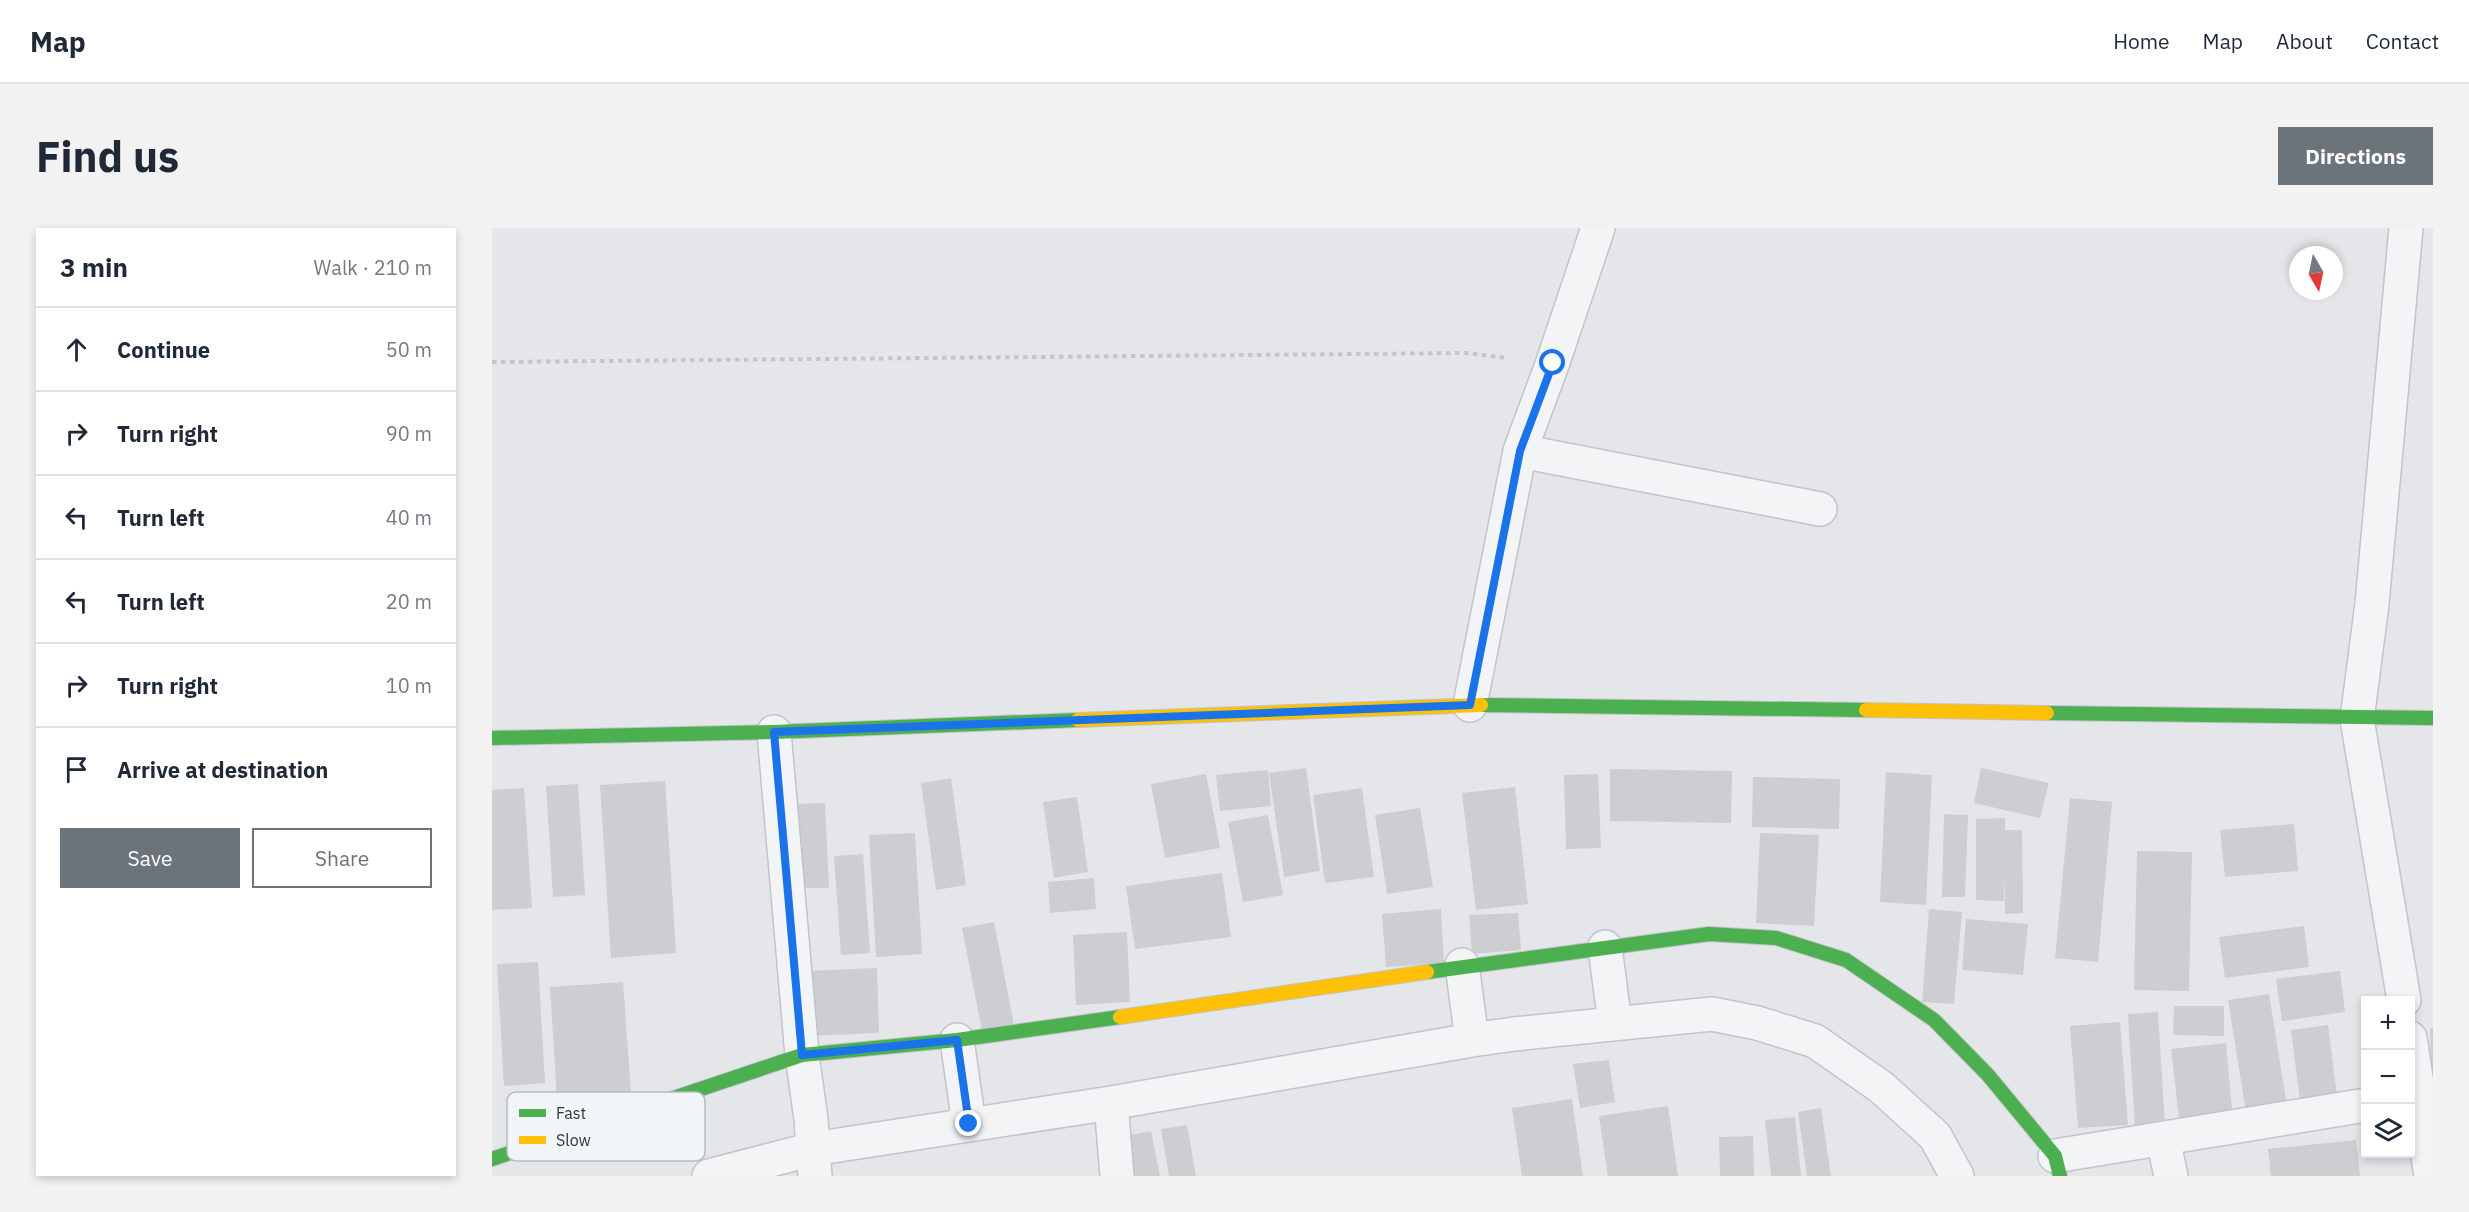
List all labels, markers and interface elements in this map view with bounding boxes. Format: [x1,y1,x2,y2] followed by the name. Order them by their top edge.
[30,23,86,60] text: Map
[2113,27,2170,55] text: Home
[2203,27,2243,55] text: Map
[2276,27,2333,55] text: About
[2366,27,2439,55] text: Contact
[2278,127,2433,185] button: Directions
[36,129,179,184] text: Find us
[2289,246,2343,300] north arrow
[60,250,128,284] text: 3 min
[314,254,432,281] text: Walk · 210 m
[60,333,93,366] icon: ahead
[117,335,210,364] text: Continue
[386,336,432,363] text: 50 m
[1539,349,1565,375] route start
[60,417,93,450] icon: right
[117,419,218,448] text: Turn right
[386,420,432,447] text: 90 m
[60,501,93,534] icon: left
[117,503,205,532] text: Turn left
[386,504,432,531] text: 40 m
[60,585,93,618] icon: left
[117,587,205,616] text: Turn left
[386,588,432,615] text: 20 m
[60,669,93,702] icon: right
[117,671,218,700] text: Turn right
[386,672,432,699] text: 10 m
[60,753,93,786] icon: arrive
[117,755,328,784] text: Arrive at destination
[60,828,240,888] button: Save
[252,828,432,888] button: Share
[2361,996,2415,1158] map controls
[2361,996,2415,1050] button: +
[2361,1050,2415,1104] button: −
[507,1092,705,1161] legend
[556,1103,586,1123] text: Fast
[2361,1104,2415,1158] button: layers
[955,1110,981,1136] route end
[556,1130,591,1150] text: Slow

